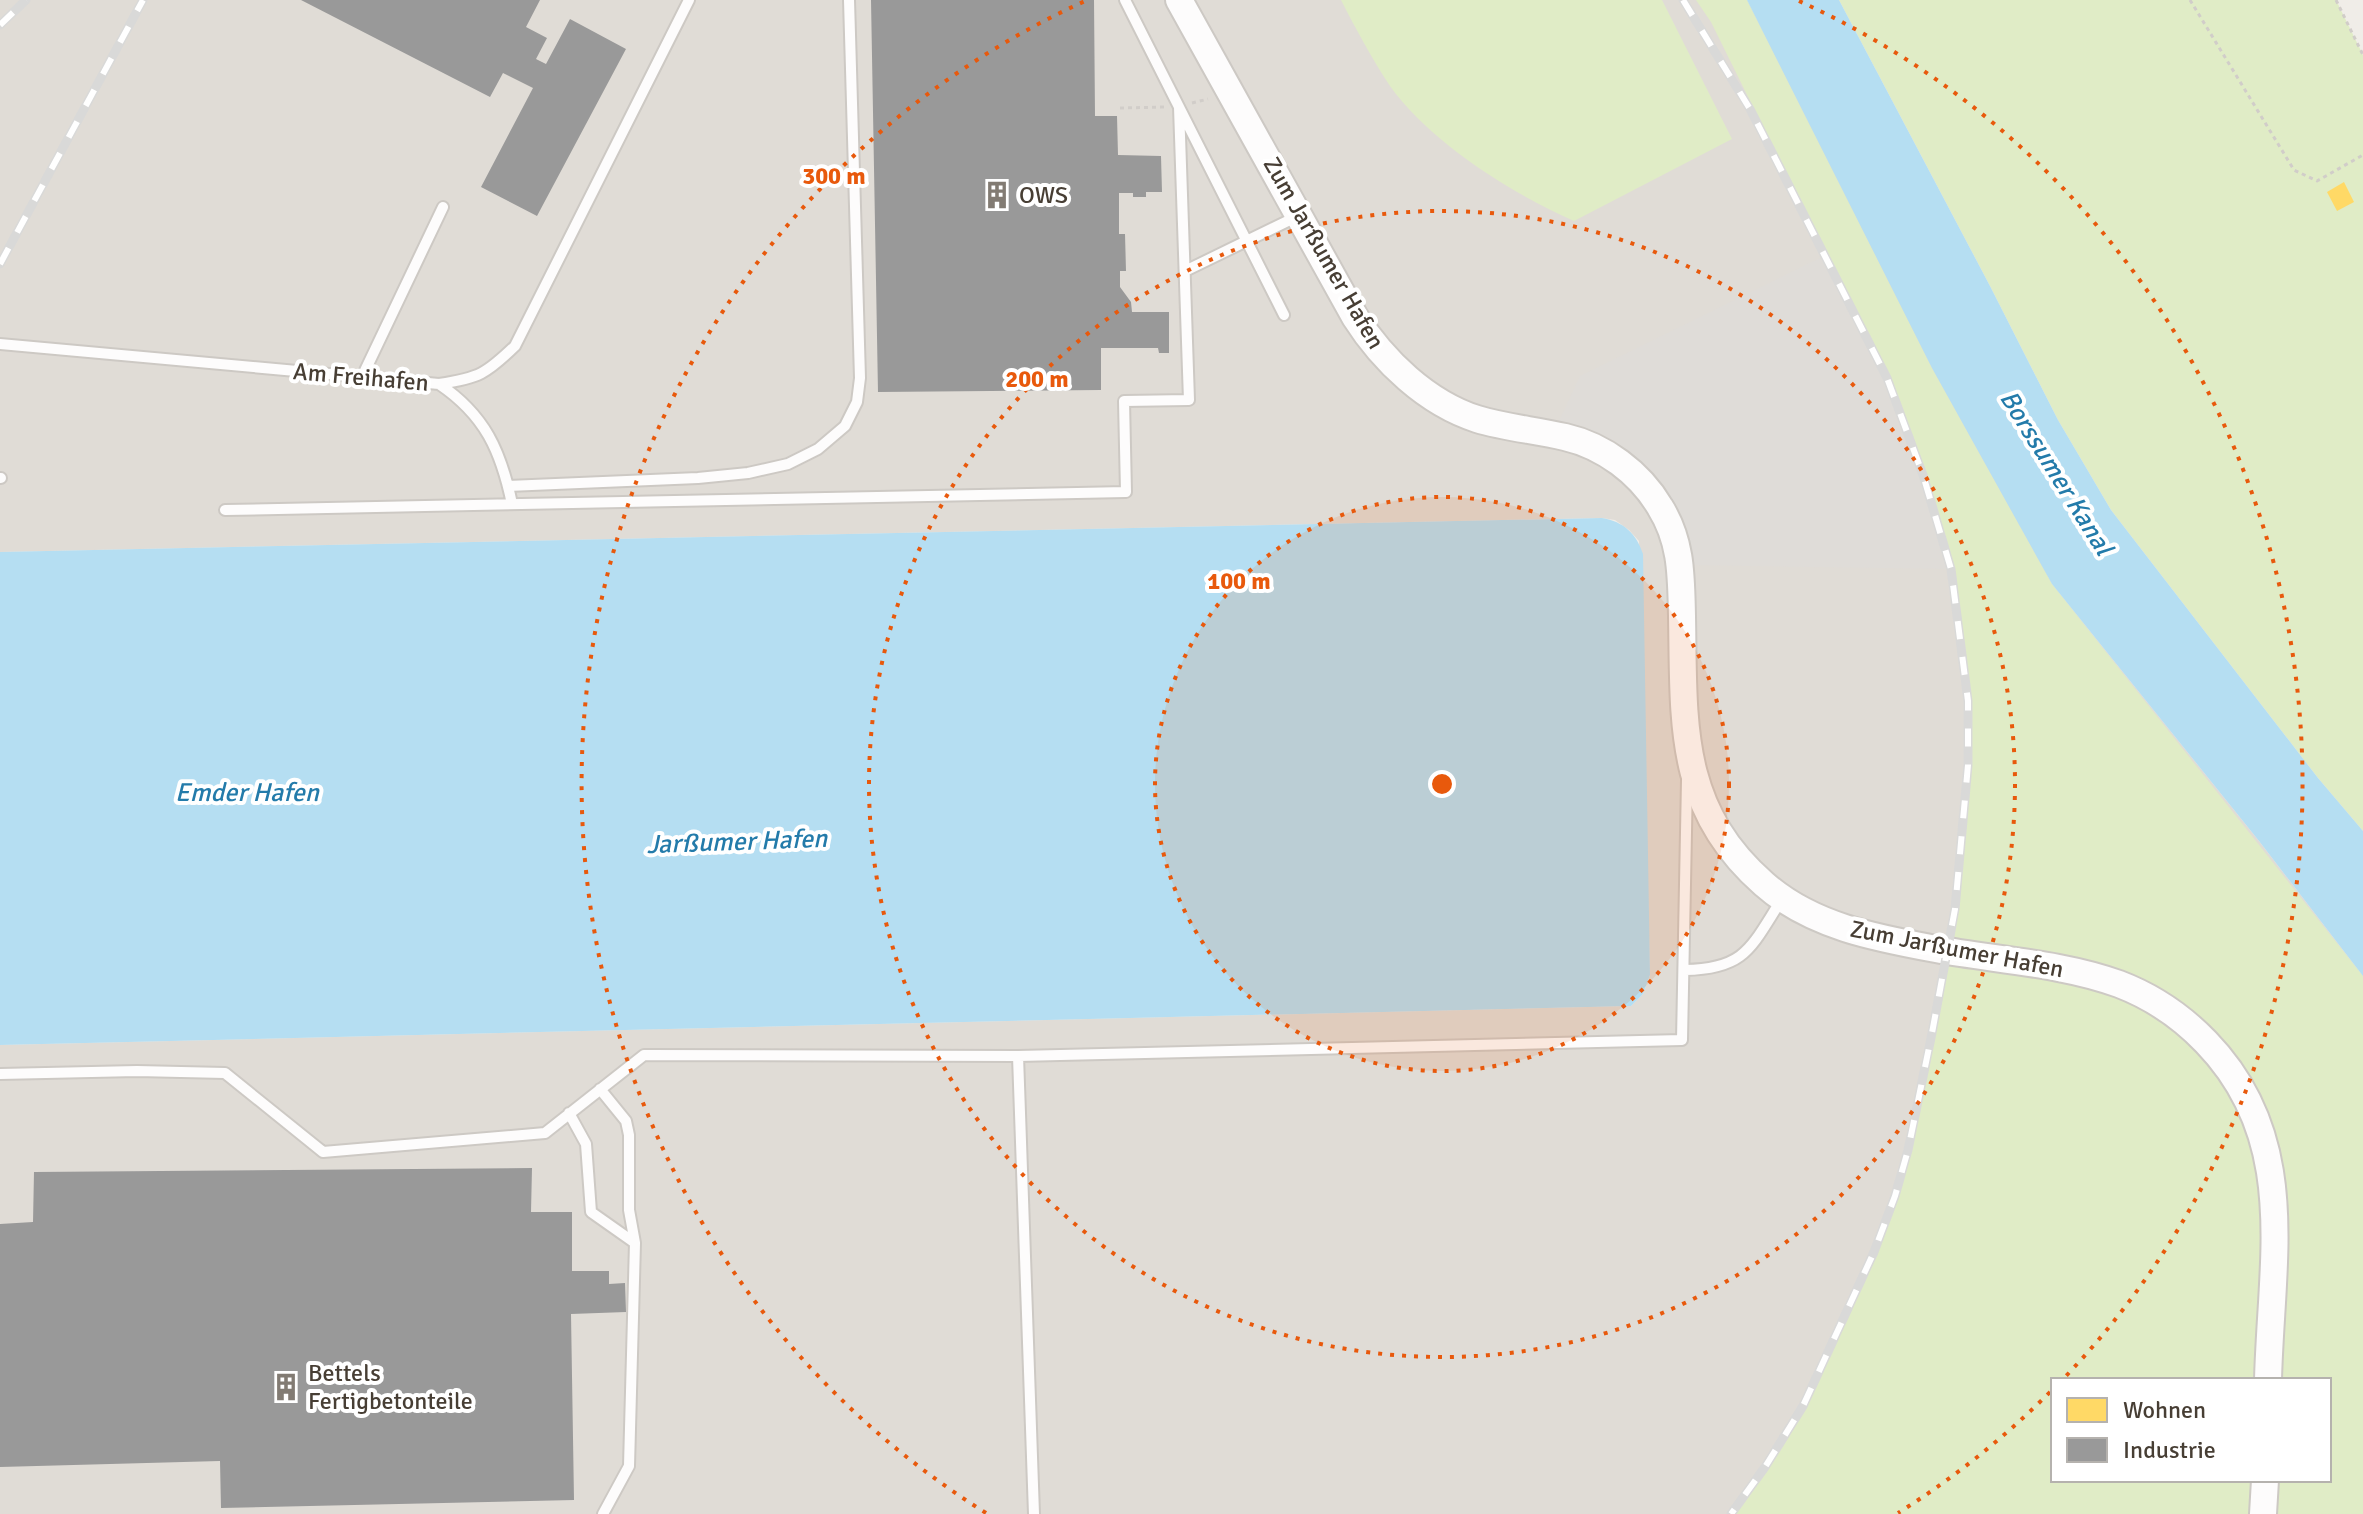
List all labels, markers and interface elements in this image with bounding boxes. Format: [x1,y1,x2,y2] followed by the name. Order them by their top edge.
[1257,152,1391,354] street label: Zum Jarßumer Hafen
[802,161,866,191] text: 300 m
[982,180,1012,210] building icon: OWS
[1019,180,1068,210] place label: OWS
[292,356,430,398] street label: Am Freihafen
[1005,364,1069,394] text: 200 m
[1992,385,2121,563] water label: Borssumer Kanal
[1207,566,1271,596] text: 100 m
[1428,770,1456,798] centre of rings
[175,777,320,809] water label: Emder Hafen
[646,823,829,861] water label: Jarßumer Hafen
[1848,914,2066,984] street label: Zum Jarßumer Hafen
[308,1358,473,1416] place label: Bettels Fertigbetonteile
[271,1372,301,1402] building icon: Bettels Fertigbetonteile
[2051,1378,2331,1482] legend
[2123,1395,2206,1425] text: Wohnen
[2123,1435,2216,1465] text: Industrie

